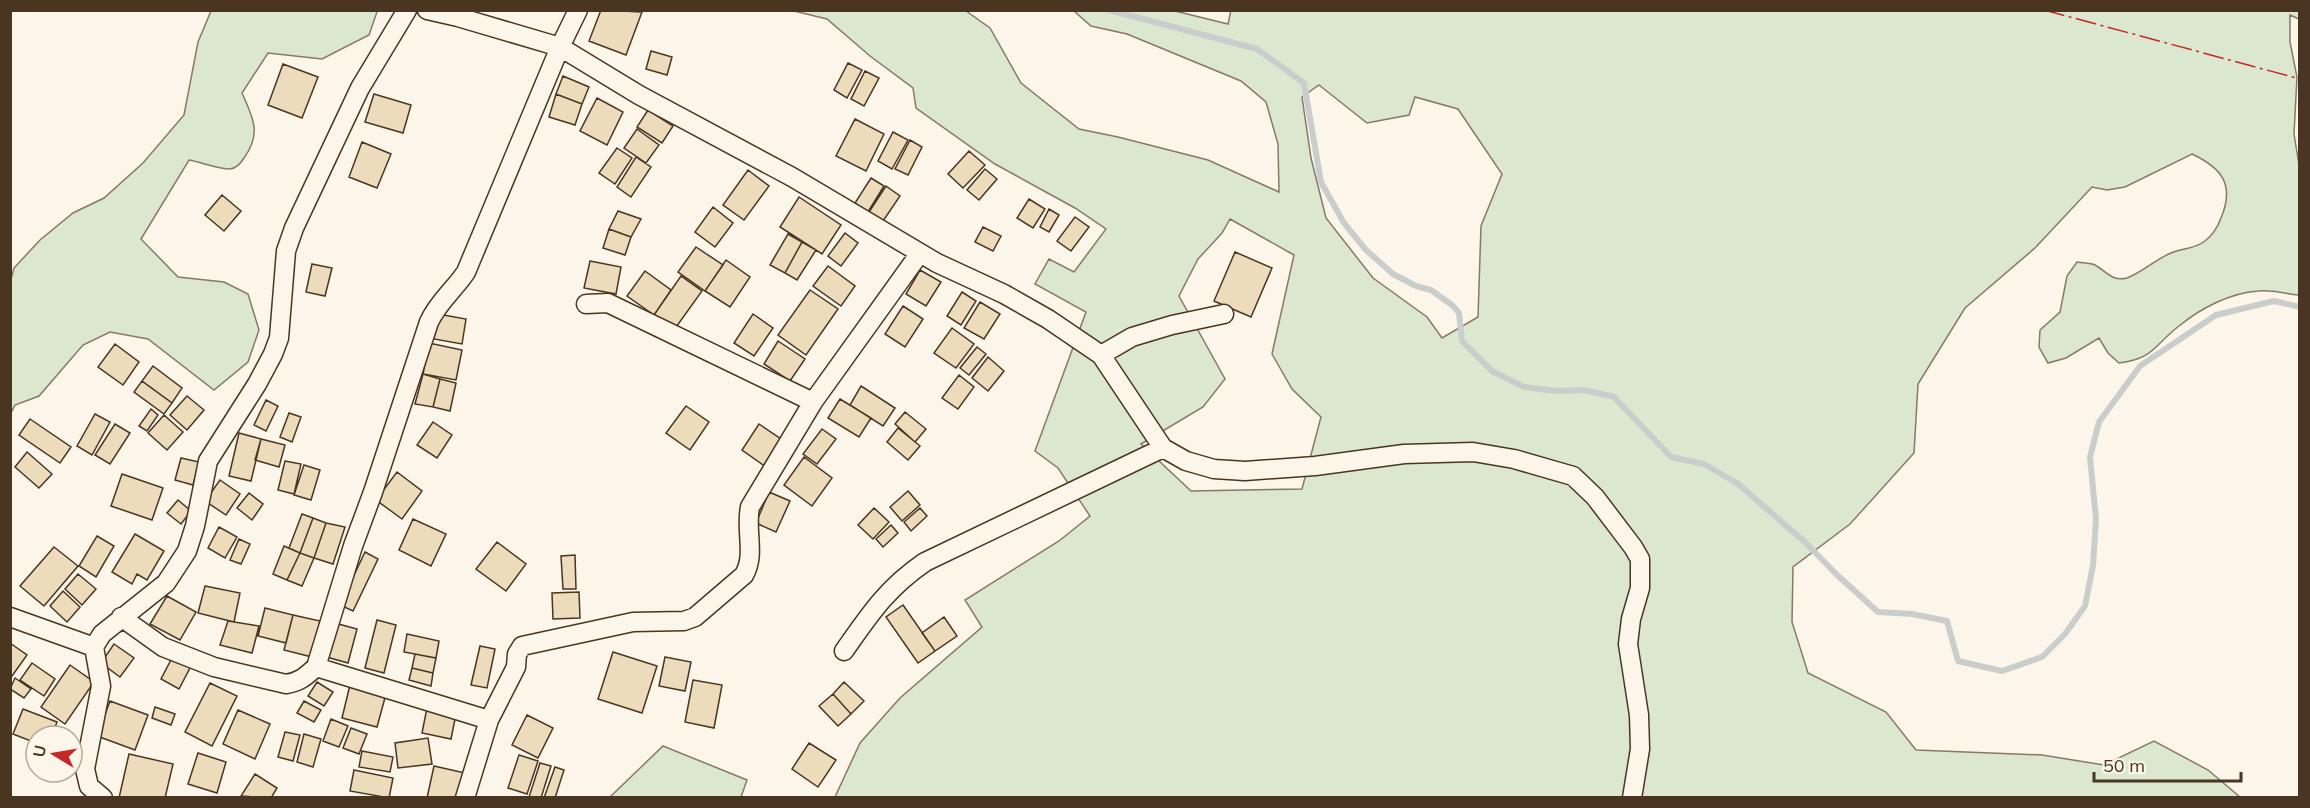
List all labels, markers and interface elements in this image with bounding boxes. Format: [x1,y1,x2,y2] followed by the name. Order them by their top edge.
[24,724,84,784] north arrow
[28,743,50,759] text: U
[2094,745,2241,783] scale bar
[2103,754,2145,777] text: 50 m

